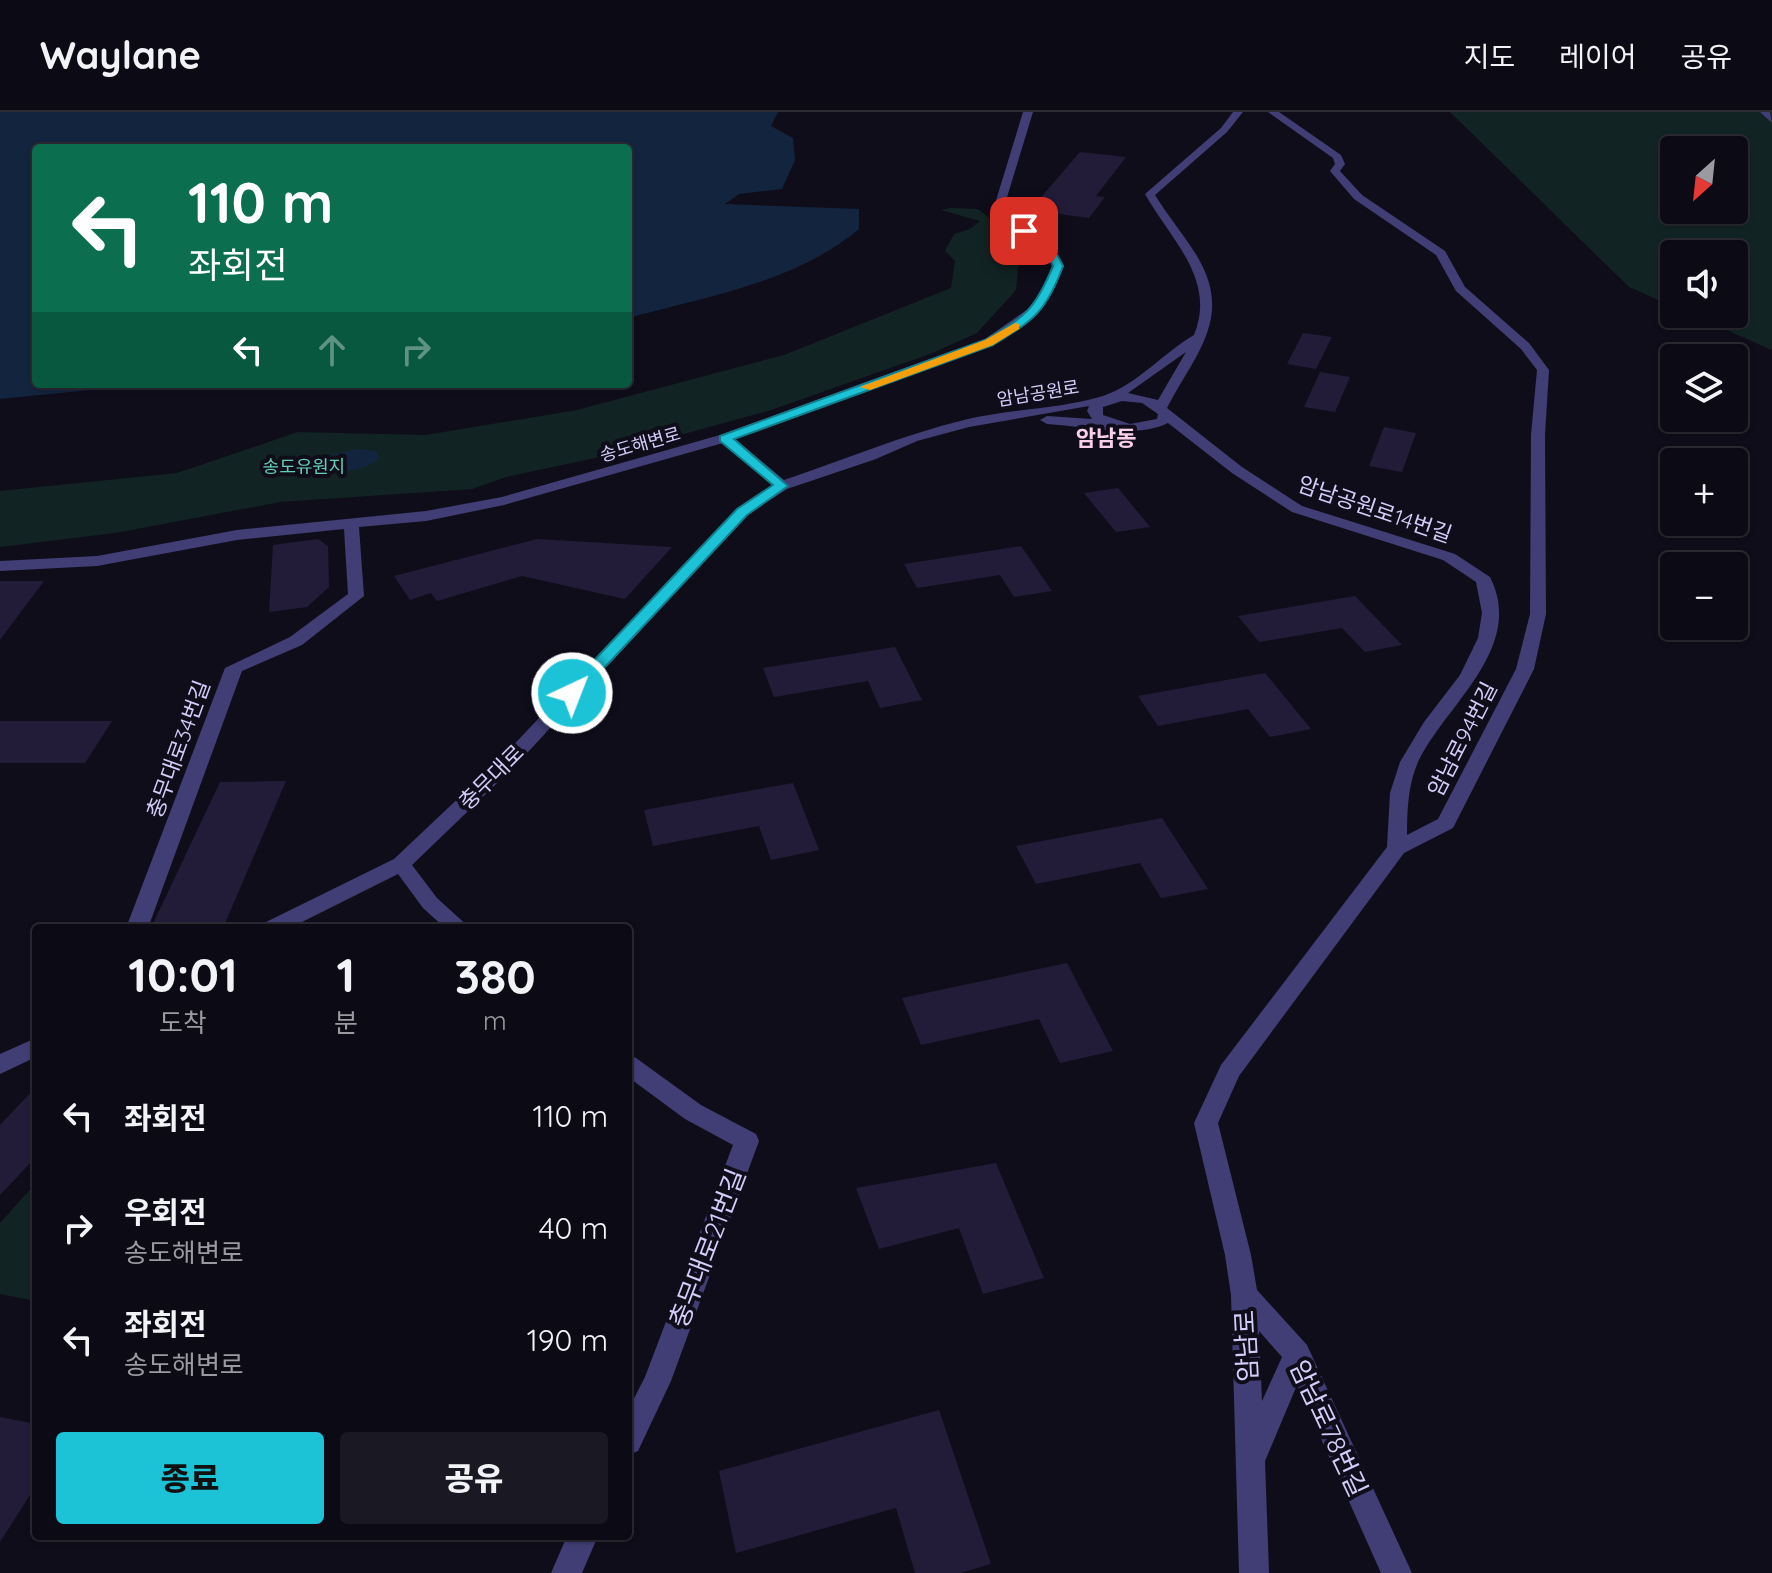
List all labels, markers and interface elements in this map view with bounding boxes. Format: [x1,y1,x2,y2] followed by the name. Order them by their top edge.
[40,31,201,79] text: Waylane
[1464,39,1515,74] text: 지도
[1559,39,1636,74] text: 레이어
[1680,39,1732,74] text: 공유
[1660,136,1748,224] north arrow
[1660,136,1748,640] map controls
[188,167,333,237] text: 110 m
[56,176,160,280] icon: left
[990,197,1058,265] pin
[1002,209,1046,253] icon: arrive
[1660,240,1748,328] button: sound
[188,242,287,287] text: 좌회전
[226,328,270,372] icon: left
[310,328,354,372] icon: ahead
[394,328,438,372] icon: right
[1660,344,1748,432] button: layers
[995,375,1081,411] street label: 암남공원로
[597,422,683,466] street label: 송도해변로
[1076,424,1136,452] district label: 암남동
[1660,448,1748,536] button: +
[263,455,345,478] park label: 송도유원지
[1294,470,1456,548] street label: 암남공원로14번길
[1660,552,1748,640] button: −
[530,651,614,735] position arrow
[140,676,216,822] street label: 충무대로34번길
[1421,677,1503,801] street label: 암남로94번길
[452,738,530,816] street label: 충무대로
[128,944,238,1004] text: 10:01
[337,944,355,1004] text: 1
[454,946,536,1006] text: 380
[483,1004,507,1037] text: m
[159,1006,207,1039] text: 도착
[334,1006,358,1039] text: 분
[56,1094,100,1138] icon: left
[532,1097,608,1135] text: 110 m
[124,1099,207,1137] text: 좌회전
[662,1164,752,1332] street label: 충무대로21번길
[124,1193,207,1231] text: 우회전
[56,1206,100,1250] icon: right
[539,1209,608,1247] text: 40 m
[124,1236,244,1269] text: 송도해변로
[124,1305,207,1343] text: 좌회전
[1228,1309,1264,1383] street label: 암남로
[56,1318,100,1362] icon: left
[527,1321,608,1359] text: 190 m
[124,1348,244,1381] text: 송도해변로
[1283,1354,1375,1502] street label: 암남로78번길
[56,1432,324,1524] button: 종료
[340,1432,608,1524] button: 공유

